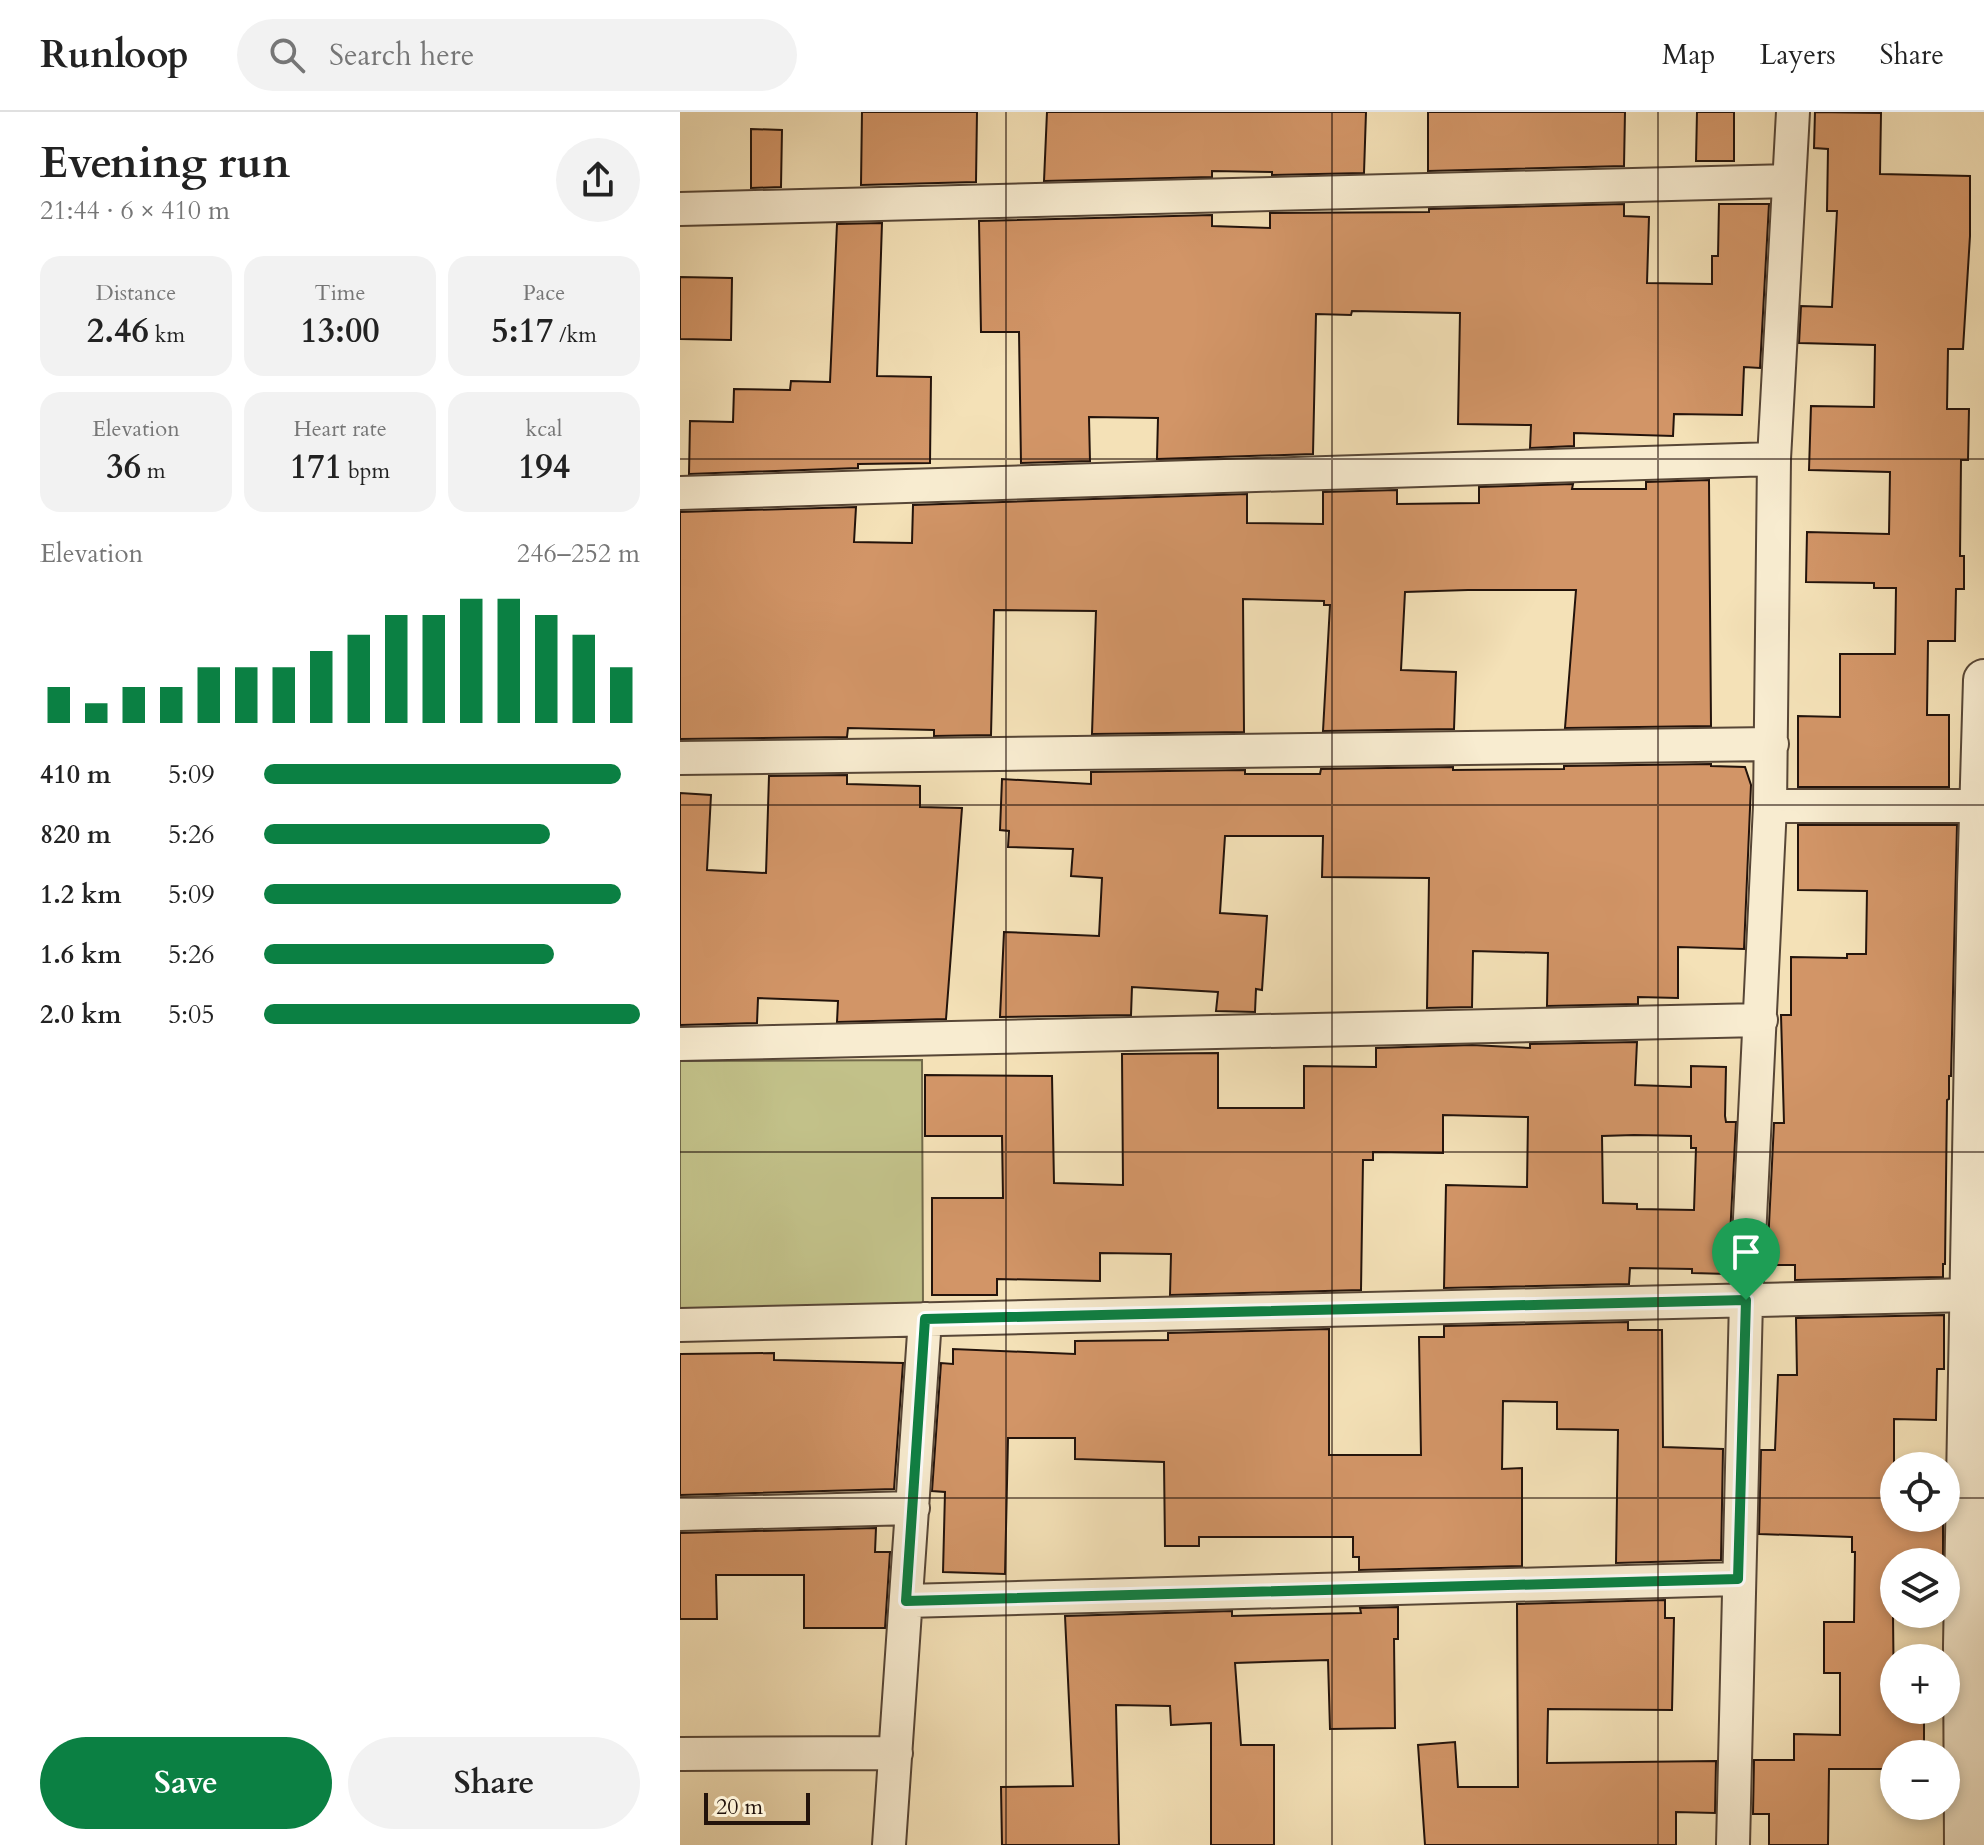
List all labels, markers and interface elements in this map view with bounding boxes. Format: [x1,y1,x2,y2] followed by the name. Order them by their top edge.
[237,19,797,91] search box
[40,29,189,81] text: Runloop
[265,33,309,77] icon: search
[329,35,474,76] text: Search here
[1662,36,1715,74] text: Map
[1759,36,1836,74] text: Layers
[1880,36,1944,74] text: Share
[40,133,290,193] text: Evening run
[556,138,640,222] button: share
[40,193,230,228] text: 21:44 · 6 × 410 m
[96,278,176,308] text: Distance
[315,278,365,308] text: Time
[523,278,565,308] text: Pace
[87,308,149,354] text: 2.46
[300,308,380,354] text: 13:00
[491,308,553,354] text: 5:17
[149,320,185,350] text: km
[553,320,597,350] text: /km
[92,414,180,444] text: Elevation
[293,414,387,444] text: Heart rate
[526,414,562,444] text: kcal
[106,444,141,490] text: 36
[290,444,342,490] text: 171
[518,444,570,490] text: 194
[141,456,166,486] text: m
[342,456,390,486] text: bpm
[40,536,143,571] text: Elevation
[517,536,640,571] text: 246–252 m
[40,757,111,792] text: 410 m
[168,757,215,792] text: 5:09
[40,817,111,852] text: 820 m
[168,817,215,852] text: 5:26
[40,877,121,912] text: 1.2 km
[168,877,215,912] text: 5:09
[40,937,121,972] text: 1.6 km
[168,937,215,972] text: 5:26
[40,997,121,1032] text: 2.0 km
[168,997,215,1032] text: 5:05
[1712,1218,1780,1300] pin
[1724,1230,1768,1274] icon: arrive
[1880,1452,1960,1820] map controls
[1880,1452,1960,1532] button: locate
[1880,1548,1960,1628] button: layers
[1880,1644,1960,1724] button: +
[40,1737,332,1829] button: Save
[348,1737,640,1829] button: Share
[1880,1740,1960,1820] button: −
[704,1789,810,1825] scale bar
[716,1792,763,1822] text: 20 m

